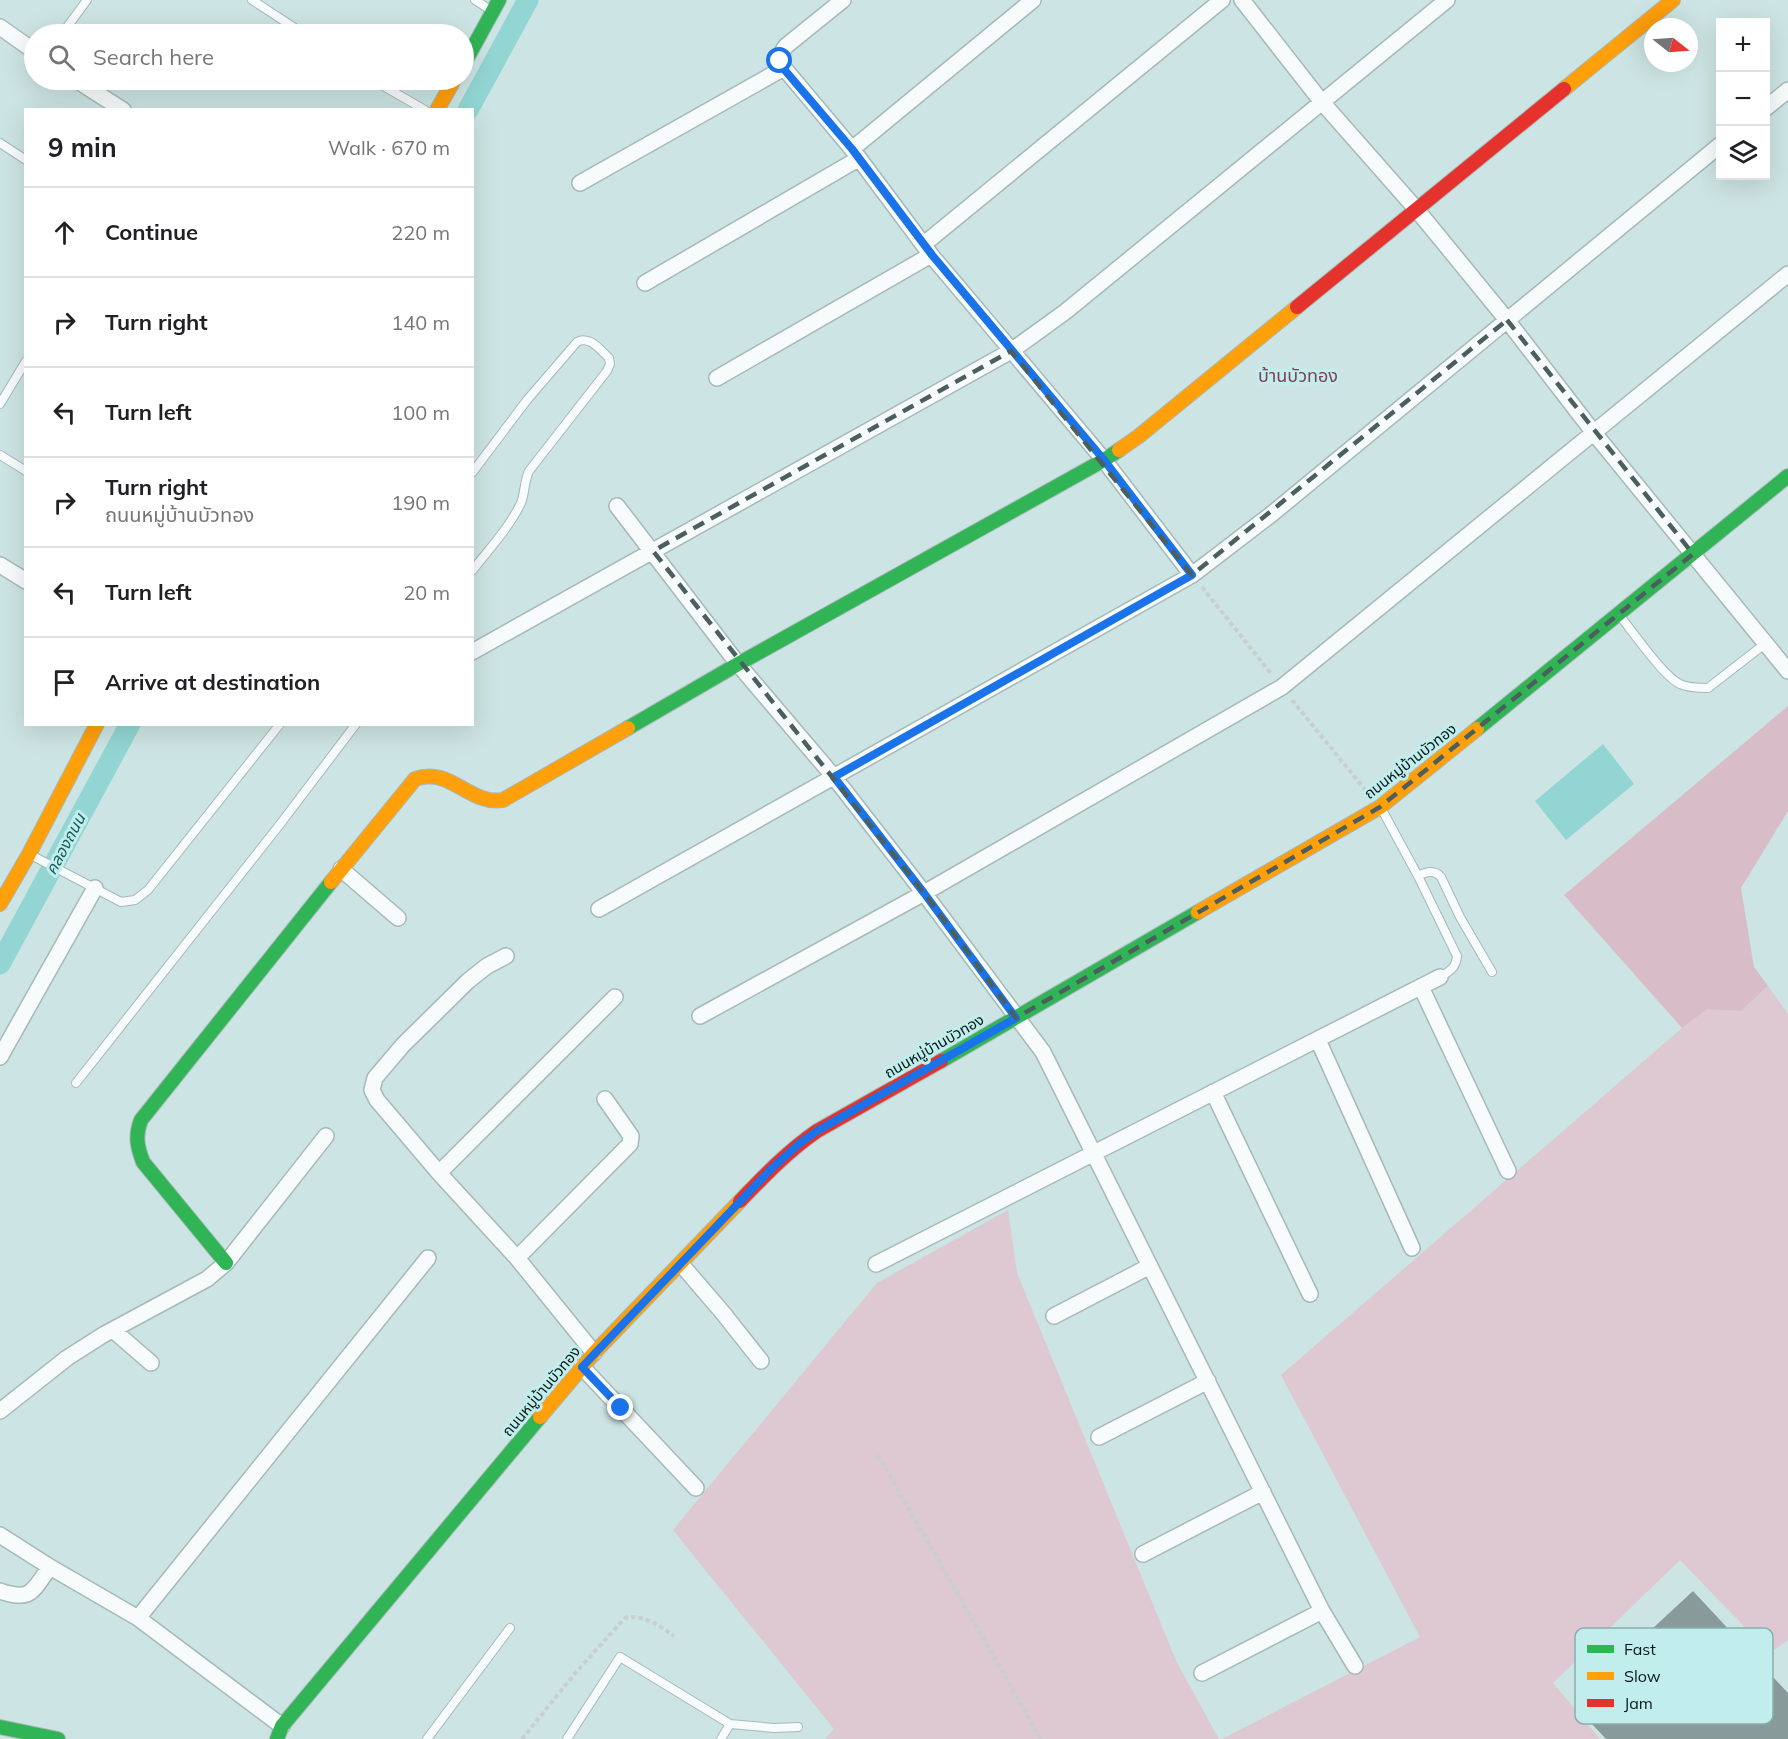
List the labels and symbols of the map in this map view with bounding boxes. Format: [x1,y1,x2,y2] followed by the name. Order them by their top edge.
[1644,18,1698,72] north arrow
[766,47,792,73] route start
[1258,364,1338,387] district label: บ้านบัวทอง
[1360,719,1460,803] street label: ถนนหมู่บ้านบัวทอง
[41,809,90,878] water label: คลองถนน
[881,1010,987,1082] street label: ถนนหมู่บ้านบัวทอง
[498,1342,584,1440] street label: ถนนหมู่บ้านบัวทอง
[607,1394,633,1420] route end
[1575,1628,1773,1724] legend
[1624,1639,1656,1659] text: Fast
[1624,1666,1661,1686] text: Slow
[1624,1693,1653,1713] text: Jam

